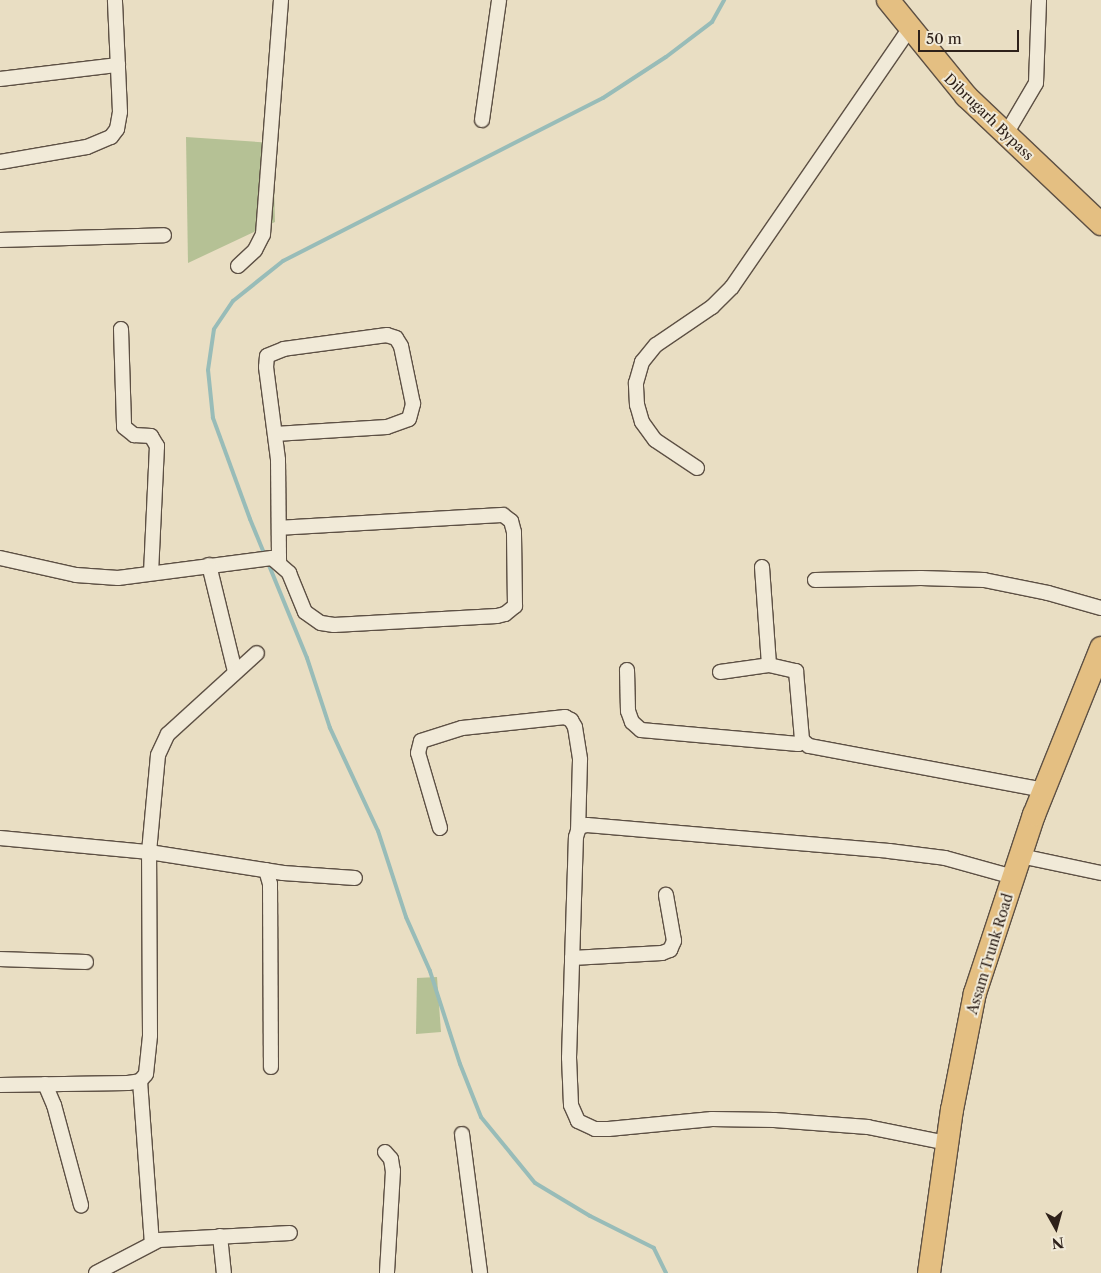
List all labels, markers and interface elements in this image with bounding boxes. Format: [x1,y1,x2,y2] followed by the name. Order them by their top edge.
[921,20,1022,52] scale bar
[926,29,962,48] text: 50 m
[941,70,1037,164] street label: Dibrugarh Bypass
[964,891,1016,1017] street label: Assam Trunk Road
[1031,1203,1081,1253] north arrow
[1051,1233,1065,1253] text: N

